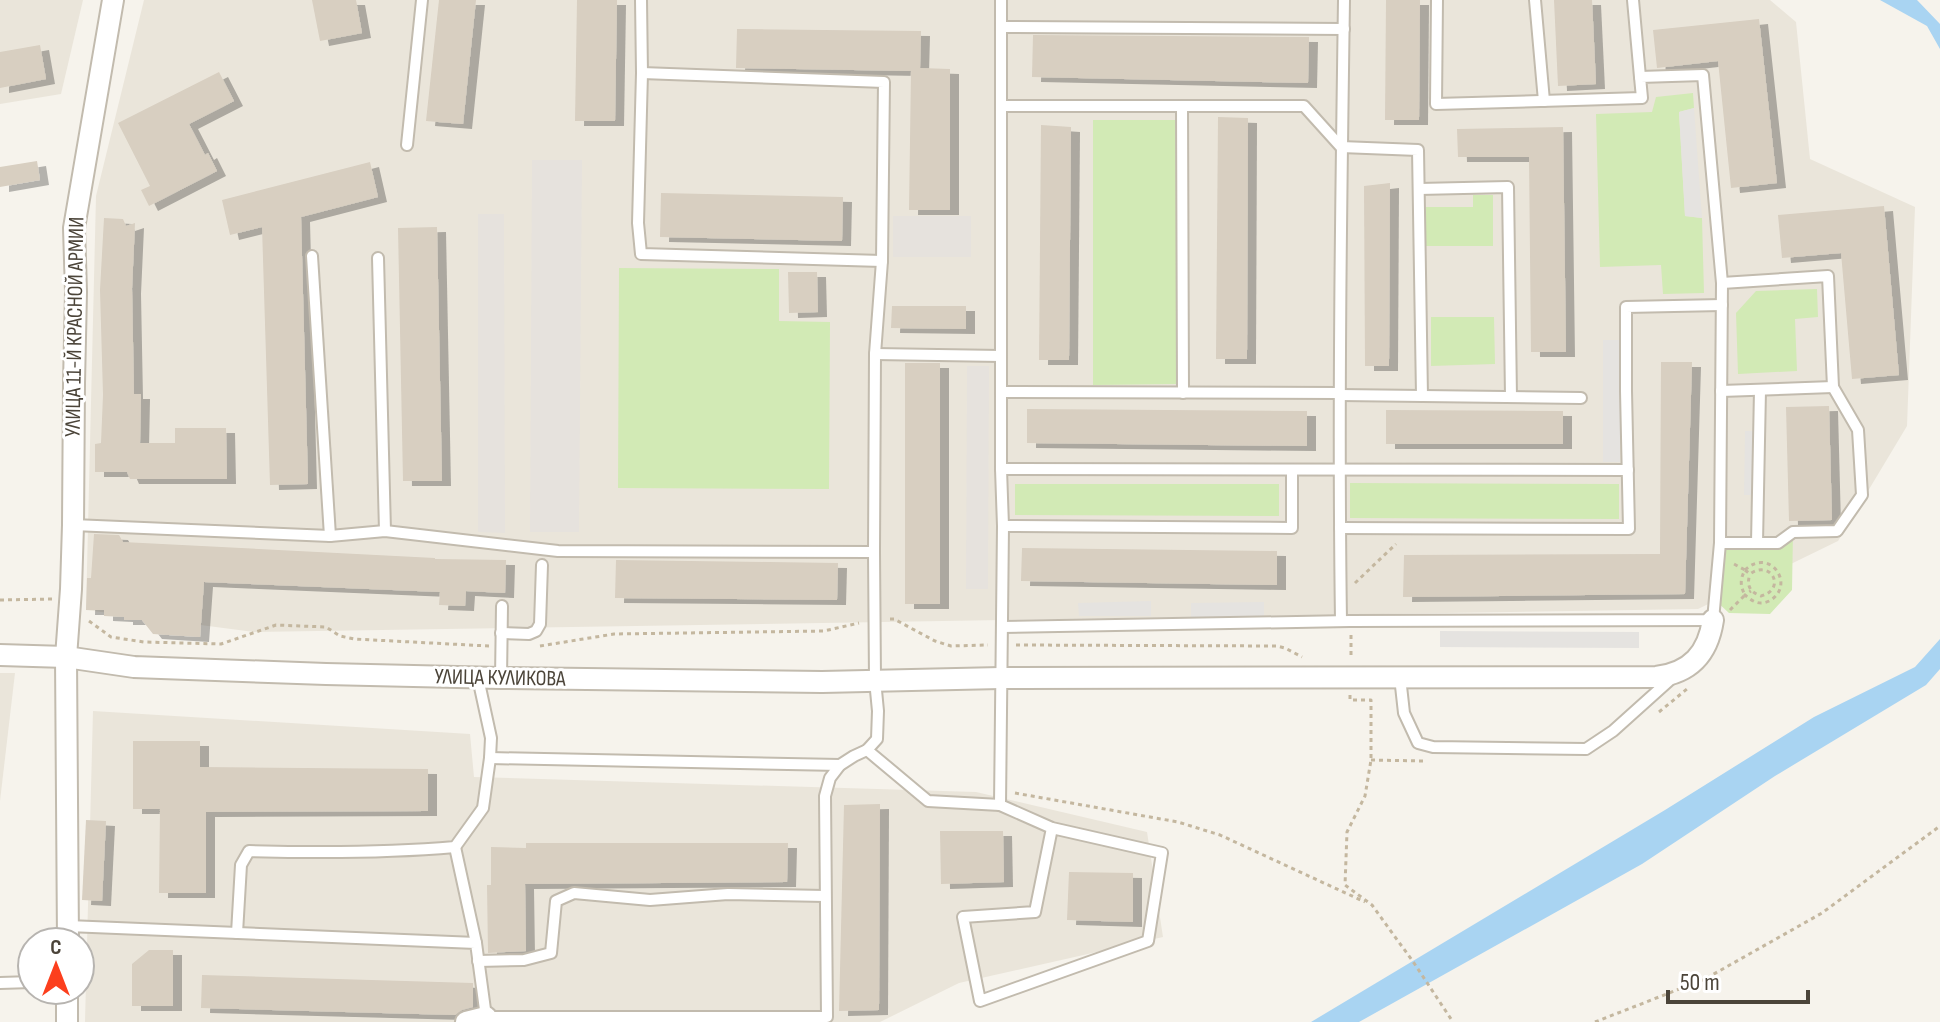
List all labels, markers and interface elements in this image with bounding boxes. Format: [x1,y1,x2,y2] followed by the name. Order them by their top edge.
[60,217,90,437] street label: УЛИЦА 11-Й КРАСНОЙ АРМИИ
[434,663,566,693] street label: УЛИЦА КУЛИКОВА
[16,926,96,1006] north arrow
[50,934,62,961] text: С
[1668,954,1808,1004] scale bar
[1680,968,1720,997] text: 50 m

